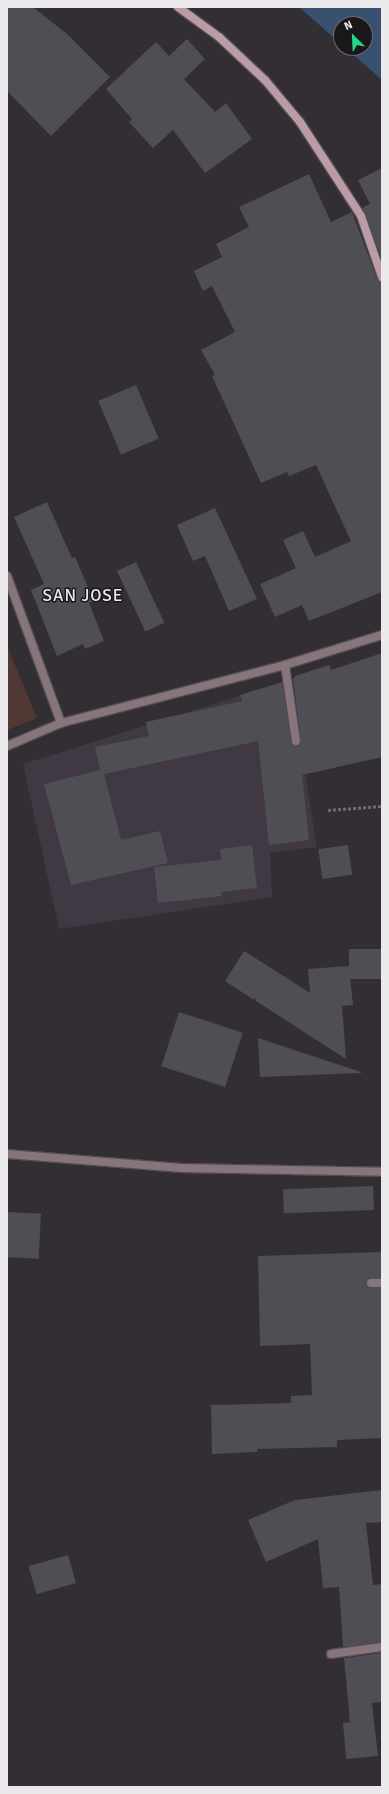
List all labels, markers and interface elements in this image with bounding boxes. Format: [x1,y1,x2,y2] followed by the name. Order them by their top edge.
[333,16,373,56] north arrow
[342,18,354,33] text: N
[43,586,123,606] district label: SAN JOSE

